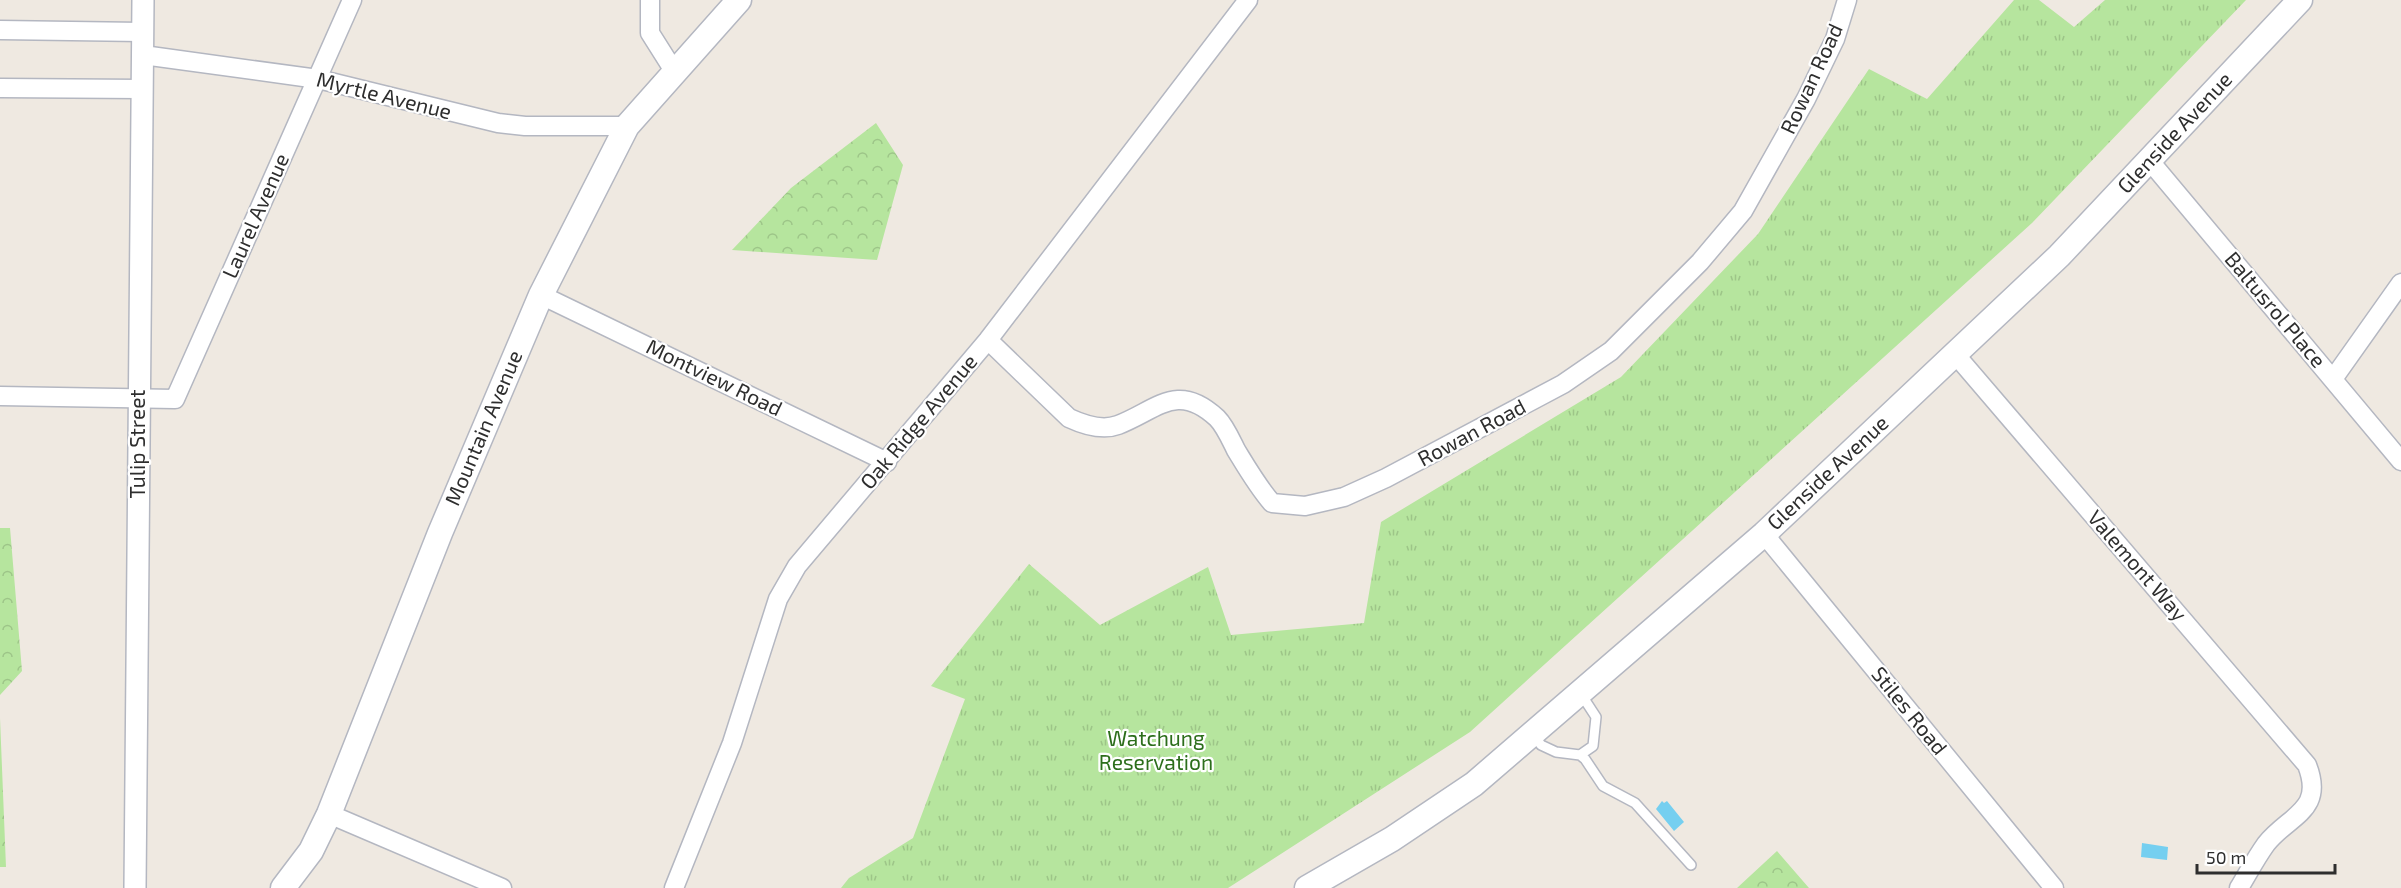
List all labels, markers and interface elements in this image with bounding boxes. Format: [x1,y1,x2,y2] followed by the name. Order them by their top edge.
[1774,19,1847,137] street label: Rowan Road
[314,66,454,123] street label: Myrtle Avenue
[2111,66,2236,198] street label: Glenside Avenue
[216,149,293,282] street label: Laurel Avenue
[2221,246,2332,372] street label: Baltusrol Place
[643,333,787,420] street label: Montview Road
[439,346,527,509] street label: Mountain Avenue
[854,348,982,494] street label: Oak Ridge Avenue
[124,390,149,498] street label: Tulip Street
[1413,393,1530,471] street label: Rowan Road
[1761,409,1893,534] street label: Glenside Avenue
[2083,505,2193,625] street label: Valemont Way
[1867,661,1953,759] street label: Stiles Road
[1099,725,1213,774] park label: Watchung Reservation
[2197,837,2335,875] scale bar
[2206,846,2246,868] text: 50 m

